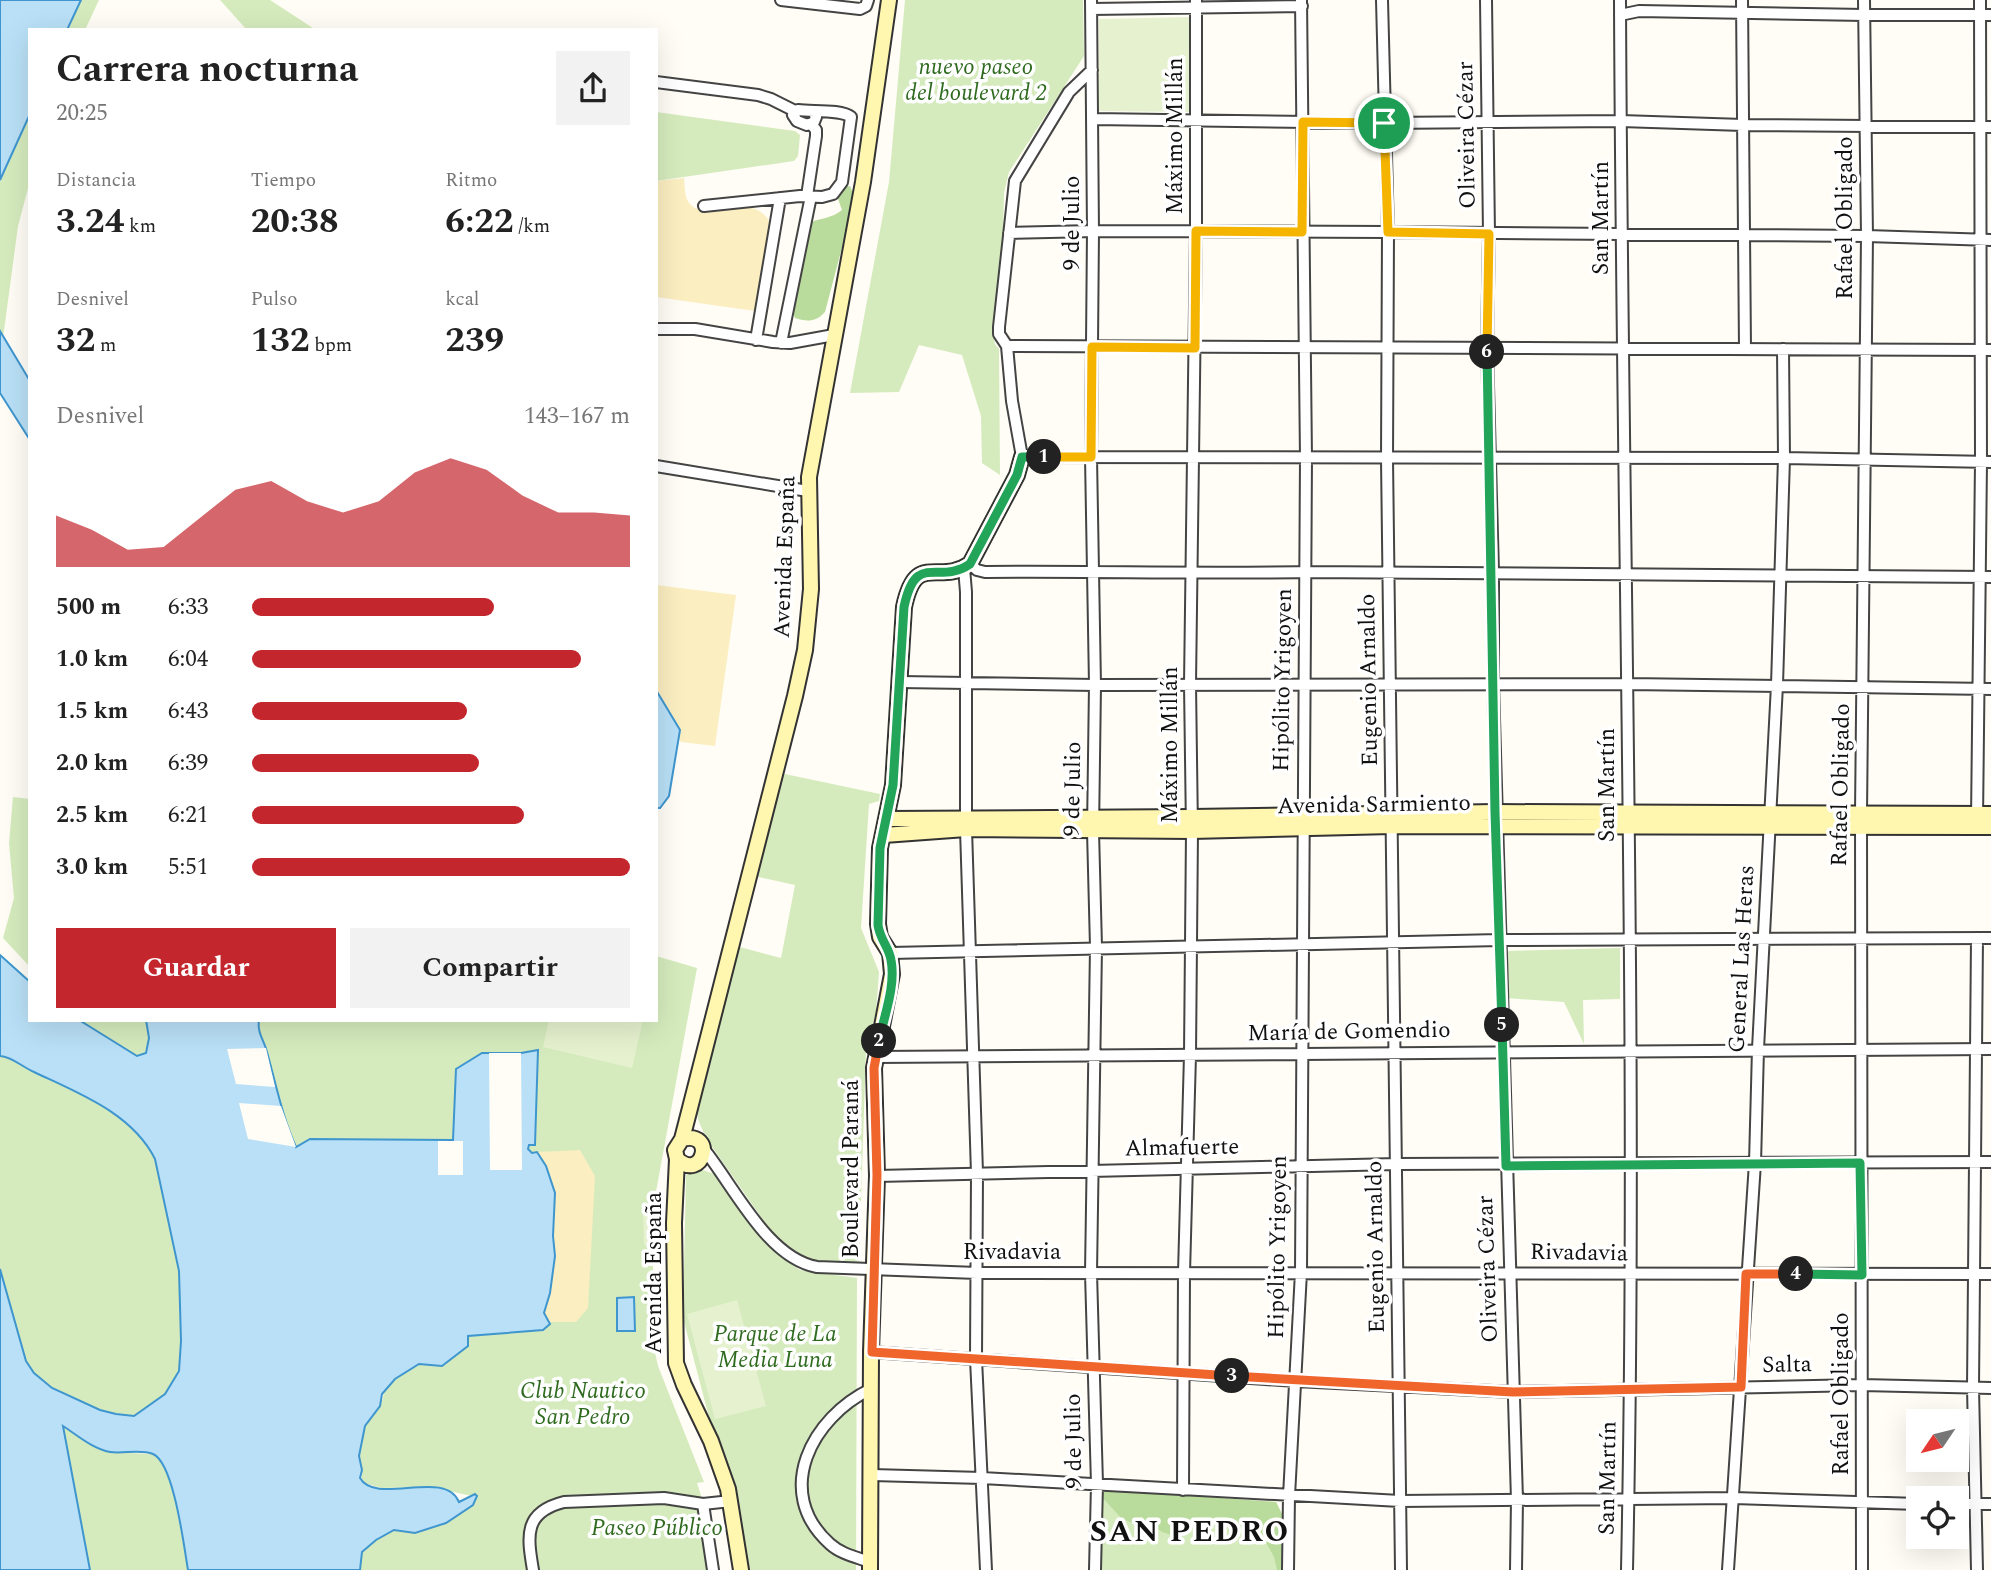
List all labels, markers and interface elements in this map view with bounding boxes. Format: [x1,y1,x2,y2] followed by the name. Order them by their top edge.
[56,41,359,99] text: Carrera nocturna
[905,50,1047,111] park label: nuevo paseo del boulevard 2
[556,51,630,125] button: share
[1158,57,1193,215] street label: Máximo Millán
[1448,61,1486,209] street label: Oliveira Cézar
[1354,93,1414,153] pin
[56,96,108,131] text: 20:25
[1365,104,1403,142] icon: arrive
[1828,136,1863,300] street label: Rafael Obligado
[1584,161,1619,275] street label: San Martín
[56,166,136,195] text: Distancia
[251,166,316,195] text: Tiempo
[445,166,497,195] text: Ritmo
[1055,175,1090,271] street label: 9 de Julio
[56,195,124,248] text: 3.24
[251,195,339,248] text: 20:38
[445,195,514,248] text: 6:22
[124,212,156,241] text: km
[514,212,550,241] text: /km
[56,285,129,314] text: Desnivel
[251,285,298,314] text: Pulso
[445,285,479,314] text: kcal
[56,314,95,367] text: 32
[251,314,310,367] text: 132
[445,314,504,367] text: 239
[95,331,116,360] text: m
[310,331,352,360] text: bpm
[1470,334,1504,370] pin: 6
[1481,337,1492,366] text: 6
[56,399,144,434] text: Desnivel
[524,399,630,434] text: 143–167 m
[1026,440,1062,475] pin: 1
[1038,442,1049,471] text: 1
[765,475,805,639] street label: Avenida España
[1264,588,1302,772] street label: Hipólito Yrigoyen
[56,590,121,625] text: 500 m
[168,590,208,625] text: 6:33
[1350,593,1388,767] street label: Eugenio Arnaldo
[56,642,128,677] text: 1.0 km
[168,642,208,677] text: 6:04
[1153,666,1188,824] street label: Máximo Millán
[56,694,128,729] text: 1.5 km
[168,694,208,729] text: 6:43
[1822,703,1860,867] street label: Rafael Obligado
[1590,728,1625,842] street label: San Martín
[1055,741,1091,837] street label: 9 de Julio
[56,746,128,781] text: 2.0 km
[168,746,208,781] text: 6:39
[1277,786,1471,824] street label: Avenida Sarmiento
[56,798,128,833] text: 2.5 km
[168,798,208,833] text: 6:21
[56,850,128,885] text: 3.0 km
[168,850,208,885] text: 5:51
[1720,864,1764,1054] street label: General Las Heras
[56,928,336,1008] button: Guardar
[350,928,630,1008] button: Compartir
[1484,1007,1520,1042] pin: 5
[1496,1010,1507,1039] text: 5
[1247,1013,1451,1051] street label: María de Gomendio
[862,1024,896,1058] pin: 2
[873,1026,884,1055] text: 2
[834,1079,869,1259] street label: Boulevard Paraná
[1124,1130,1240,1166] street label: Almafuerte
[1259,1155,1297,1339] street label: Hipólito Yrigoyen
[1357,1160,1395,1334] street label: Eugenio Arnaldo
[637,1192,672,1354] street label: Avenida España
[1468,1195,1508,1343] street label: Oliveira Cézar
[963,1235,1061,1270] street label: Rivadavia
[1530,1235,1628,1271] street label: Rivadavia
[1778,1256,1814,1292] pin: 4
[1790,1259,1801,1288] text: 4
[1824,1312,1859,1476] street label: Rafael Obligado
[713,1317,837,1378] park label: Parque de La Media Luna
[1762,1347,1812,1383] street label: Salta
[1214,1358,1250,1394] pin: 3
[1226,1361,1237,1390] text: 3
[520,1374,646,1435] park label: Club Nautico San Pedro
[1056,1393,1092,1489] street label: 9 de Julio
[1906,1409,1969,1472] north arrow
[1906,1409,1969,1549] map controls
[1590,1421,1626,1535] street label: San Martín
[1906,1486,1969,1549] button: locate
[1090,1509,1290,1555] district label: SAN PEDRO
[591,1511,723,1546] park label: Paseo Público

